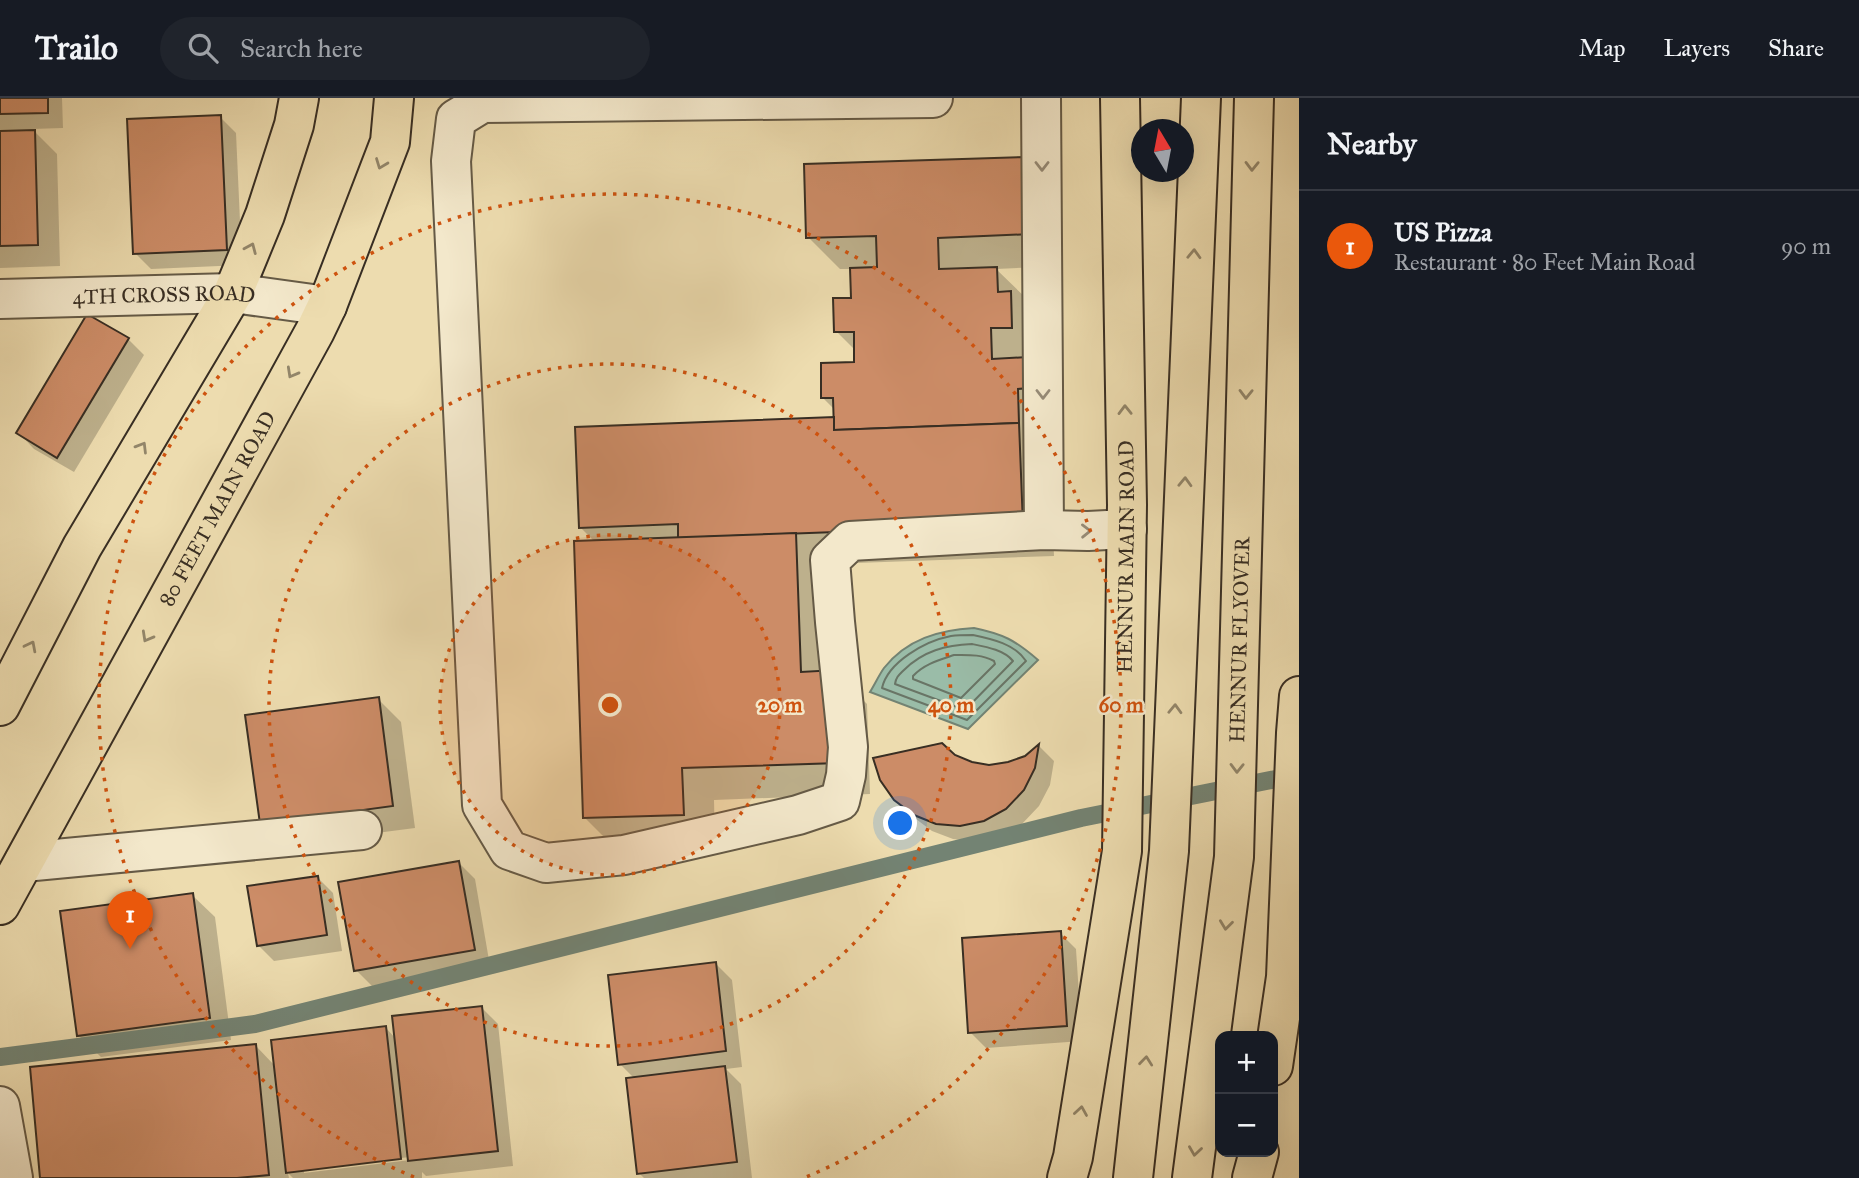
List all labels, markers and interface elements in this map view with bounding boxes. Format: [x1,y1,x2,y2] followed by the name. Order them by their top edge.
[160,17,650,80] search box
[35,28,118,68] text: Trailo
[184,29,222,67] icon: search
[240,32,363,64] text: Search here
[1579,33,1626,63] text: Map
[1664,33,1730,63] text: Layers
[1768,33,1824,63] text: Share
[1131,119,1194,182] north arrow
[1327,126,1417,162] text: Nearby
[375,158,389,170] one-way arrow
[1034,161,1050,172] one-way arrow
[1244,161,1260,172] one-way arrow
[1394,216,1492,248] text: US Pizza
[1345,232,1355,260] text: 1
[1781,232,1831,260] text: 90 m
[243,243,257,255] one-way arrow
[1394,248,1695,276] text: Restaurant · 80 Feet Main Road
[1187,249,1202,260] one-way arrow
[72,280,257,310] street label: 4TH CROSS ROAD
[287,366,300,379] one-way arrow
[1035,389,1051,399] one-way arrow
[1238,389,1254,399] one-way arrow
[1118,404,1133,415] one-way arrow
[153,407,281,611] street label: 80 FEET MAIN ROAD
[1112,440,1140,673] street label: HENNUR MAIN ROAD
[133,441,146,454] one-way arrow
[1177,476,1192,487] one-way arrow
[1081,523,1091,539] one-way arrow
[1224,535,1255,743] street label: HENNUR FLYOVER
[142,630,155,643] one-way arrow
[23,640,37,653] one-way arrow
[758,692,803,718] text: 20 m
[928,692,974,718] text: 40 m
[1098,692,1144,718] text: 60 m
[598,693,622,717] centre of rings
[1168,703,1183,714] one-way arrow
[1229,763,1244,774] one-way arrow
[883,806,917,840] your location
[107,891,153,949] pin: 1
[1218,919,1233,931] one-way arrow
[1215,1031,1278,1157] map controls
[1215,1031,1278,1094] button: +
[1138,1056,1153,1067] one-way arrow
[1215,1094,1278,1157] button: −
[1073,1105,1088,1117] one-way arrow
[1188,1145,1203,1156] one-way arrow

